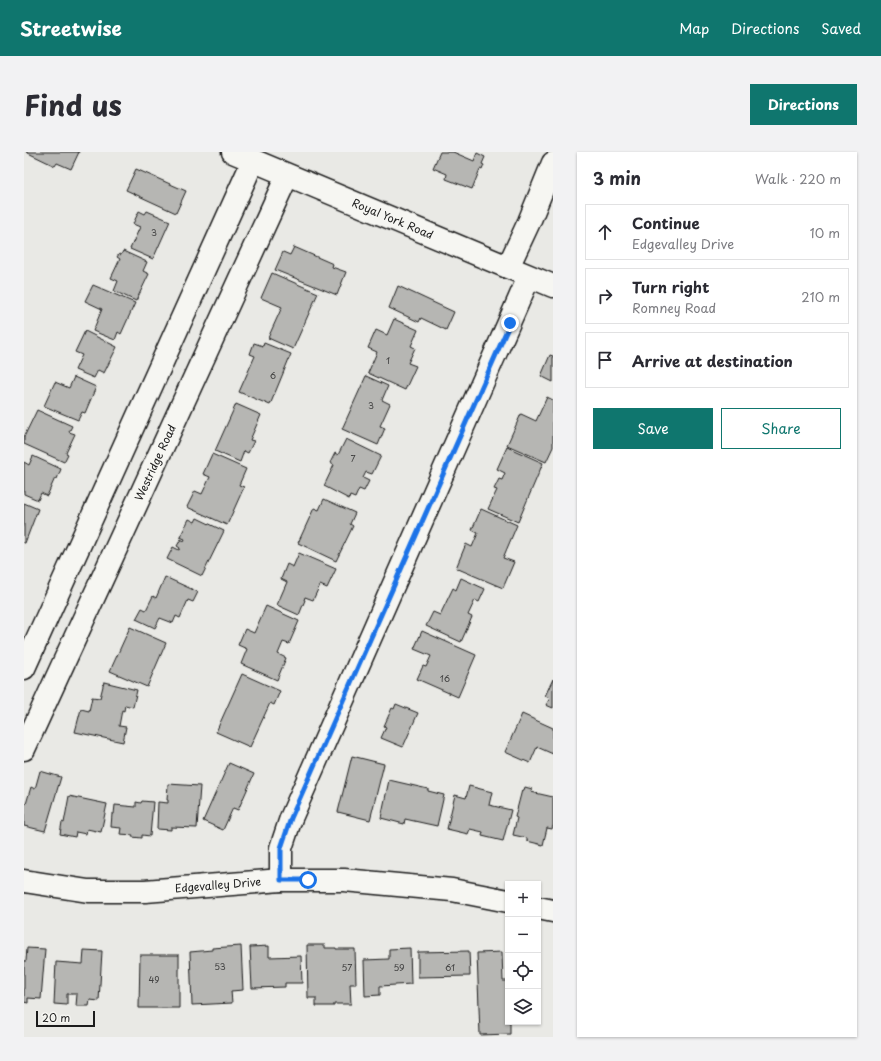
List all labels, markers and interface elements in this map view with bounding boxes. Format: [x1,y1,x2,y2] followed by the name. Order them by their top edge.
[20,14,122,42] text: Streetwise
[679,18,709,39] text: Map
[731,18,799,39] text: Directions
[821,18,861,39] text: Saved
[24,83,122,126] text: Find us
[750,84,857,125] button: Directions
[593,165,641,191] text: 3 min
[755,169,841,188] text: Walk · 220 m
[349,194,436,243] street label: Royal York Road
[632,211,700,234] text: Continue
[594,221,616,243] icon: ahead
[810,223,840,242] text: 10 m
[151,225,157,239] house number: 3
[632,234,734,253] text: Edgevalley Drive
[632,275,709,298] text: Turn right
[594,285,616,307] icon: right
[801,287,840,306] text: 210 m
[632,298,716,317] text: Romney Road
[501,314,519,332] route end
[594,349,616,371] icon: arrive
[632,349,793,372] text: Arrive at destination
[386,353,390,367] house number: 1
[270,368,276,382] house number: 6
[368,398,374,412] house number: 3
[593,408,713,449] button: Save
[721,408,841,449] button: Share
[130,421,180,504] street label: Westridge Road
[350,451,356,465] house number: 7
[440,671,450,685] house number: 16
[299,871,317,889] route start
[174,873,262,897] street label: Edgevalley Drive
[505,881,541,1025] map controls
[505,881,541,917] button: +
[505,917,541,953] button: −
[505,953,541,989] button: locate
[214,959,226,973] house number: 53
[342,960,352,974] house number: 57
[393,960,405,974] house number: 59
[445,960,455,974] house number: 61
[148,972,160,986] house number: 49
[505,989,541,1025] button: layers
[36,1009,95,1028] scale bar
[42,1009,70,1026] text: 20 m

